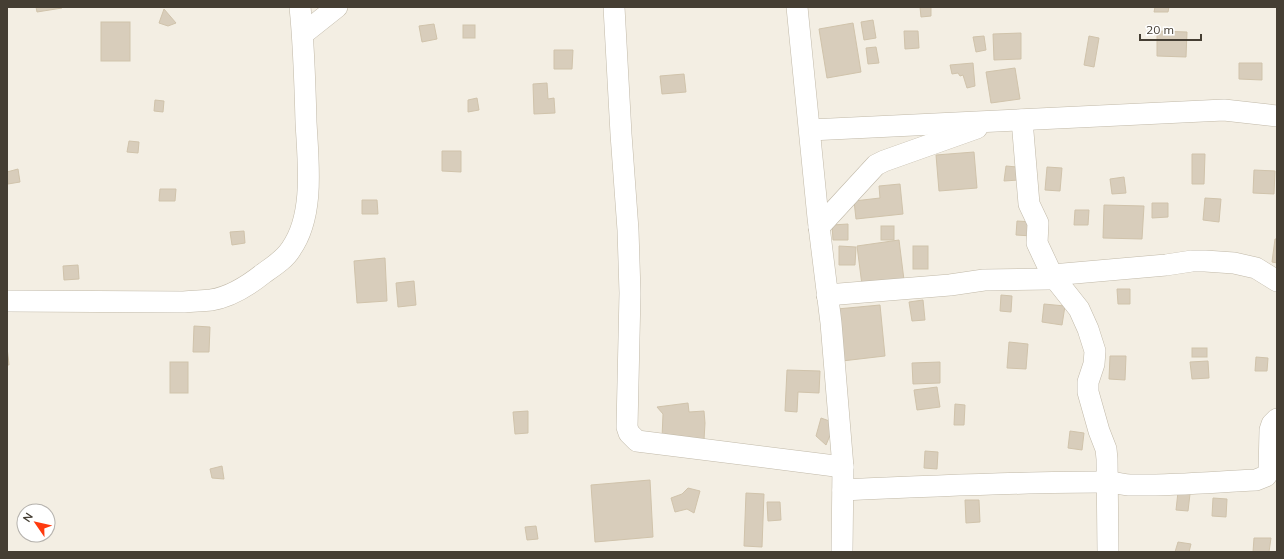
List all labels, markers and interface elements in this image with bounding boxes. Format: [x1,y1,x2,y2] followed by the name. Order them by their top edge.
[1140,16,1201,42] scale bar
[1146,22,1174,37] text: 20 m
[16,503,56,543] north arrow
[20,510,36,525] text: N

